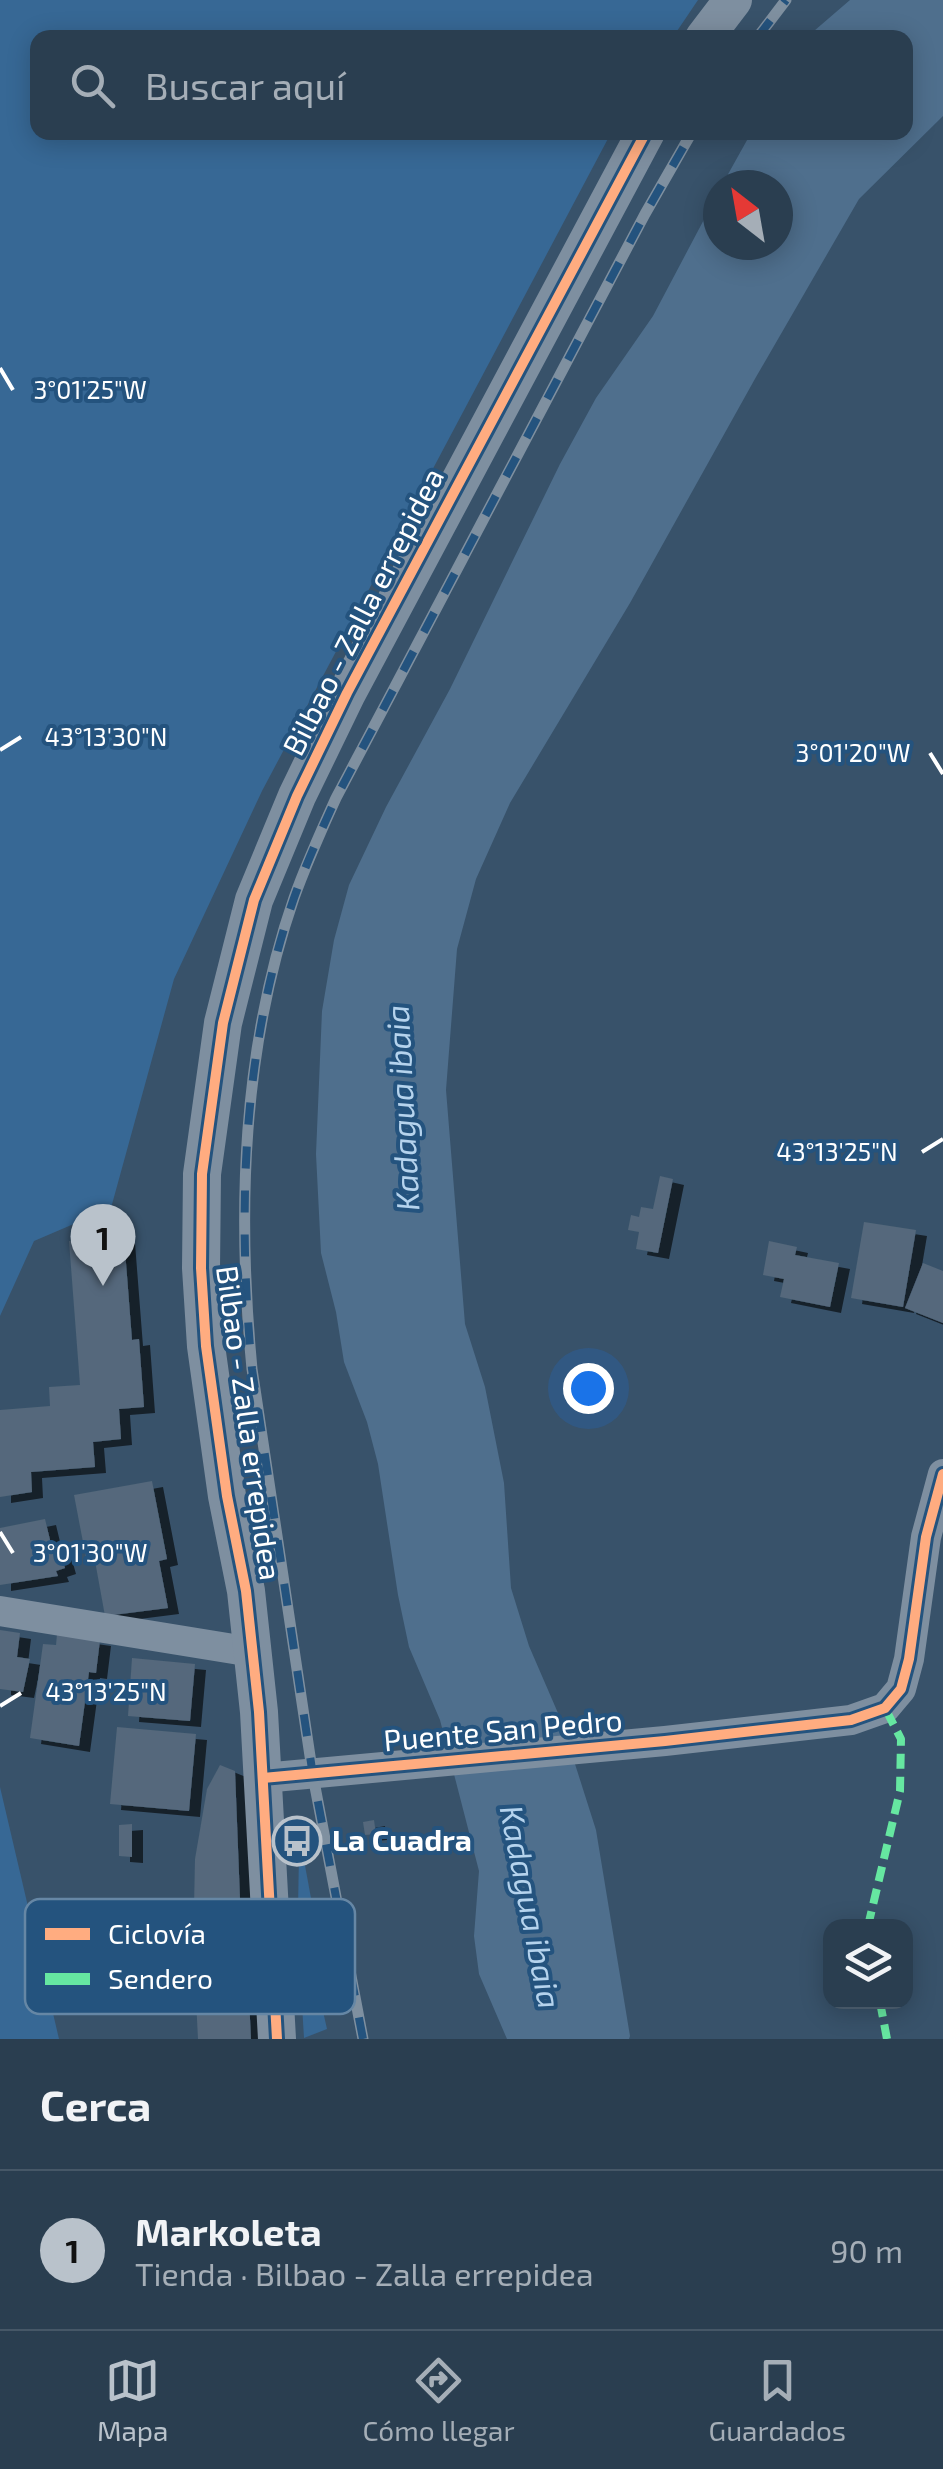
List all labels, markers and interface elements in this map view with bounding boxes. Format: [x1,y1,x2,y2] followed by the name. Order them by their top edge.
[30,30,913,140] search box
[65,58,120,113] icon: search
[145,62,346,108] text: Buscar aquí
[703,170,793,260] north arrow
[33,374,147,404] text: 3°01'25"W
[274,462,450,761] street label: Bilbao - Zalla errepidea
[45,721,167,751] text: 43°13'30"N
[796,737,910,767] text: 3°01'20"W
[377,1004,426,1212] water label: Kadagua ibaia
[776,1136,898,1166] text: 43°13'25"N
[70,1204,136,1286] pin: 1
[210,1263,290,1582] street label: Bilbao - Zalla errepidea
[563,1363,614,1414] your location
[33,1537,147,1567] text: 3°01'30"W
[45,1676,167,1706] text: 43°13'25"N
[382,1701,624,1757] street label: Puente San Pedro
[493,1802,570,2012] water label: Kadagua ibaia
[271,1815,323,1867] bus stop icon: La Cuadra
[332,1821,472,1857] place label: La Cuadra
[25,1899,355,2014] legend
[108,1916,206,1950] text: Ciclovía
[823,1919,913,2009] map controls
[823,1919,913,2009] button: layers
[108,1961,213,1995] text: Sendero
[40,2079,151,2129] text: Cerca
[135,2208,322,2254] text: Markoleta
[66,2231,79,2269] text: 1
[830,2231,903,2269] text: 90 m
[135,2254,594,2292] text: Tienda · Bilbao - Zalla errepidea
[97,2353,168,2447] tab: Mapa
[362,2353,515,2447] tab: Cómo llegar
[709,2353,846,2447] tab: Guardados

